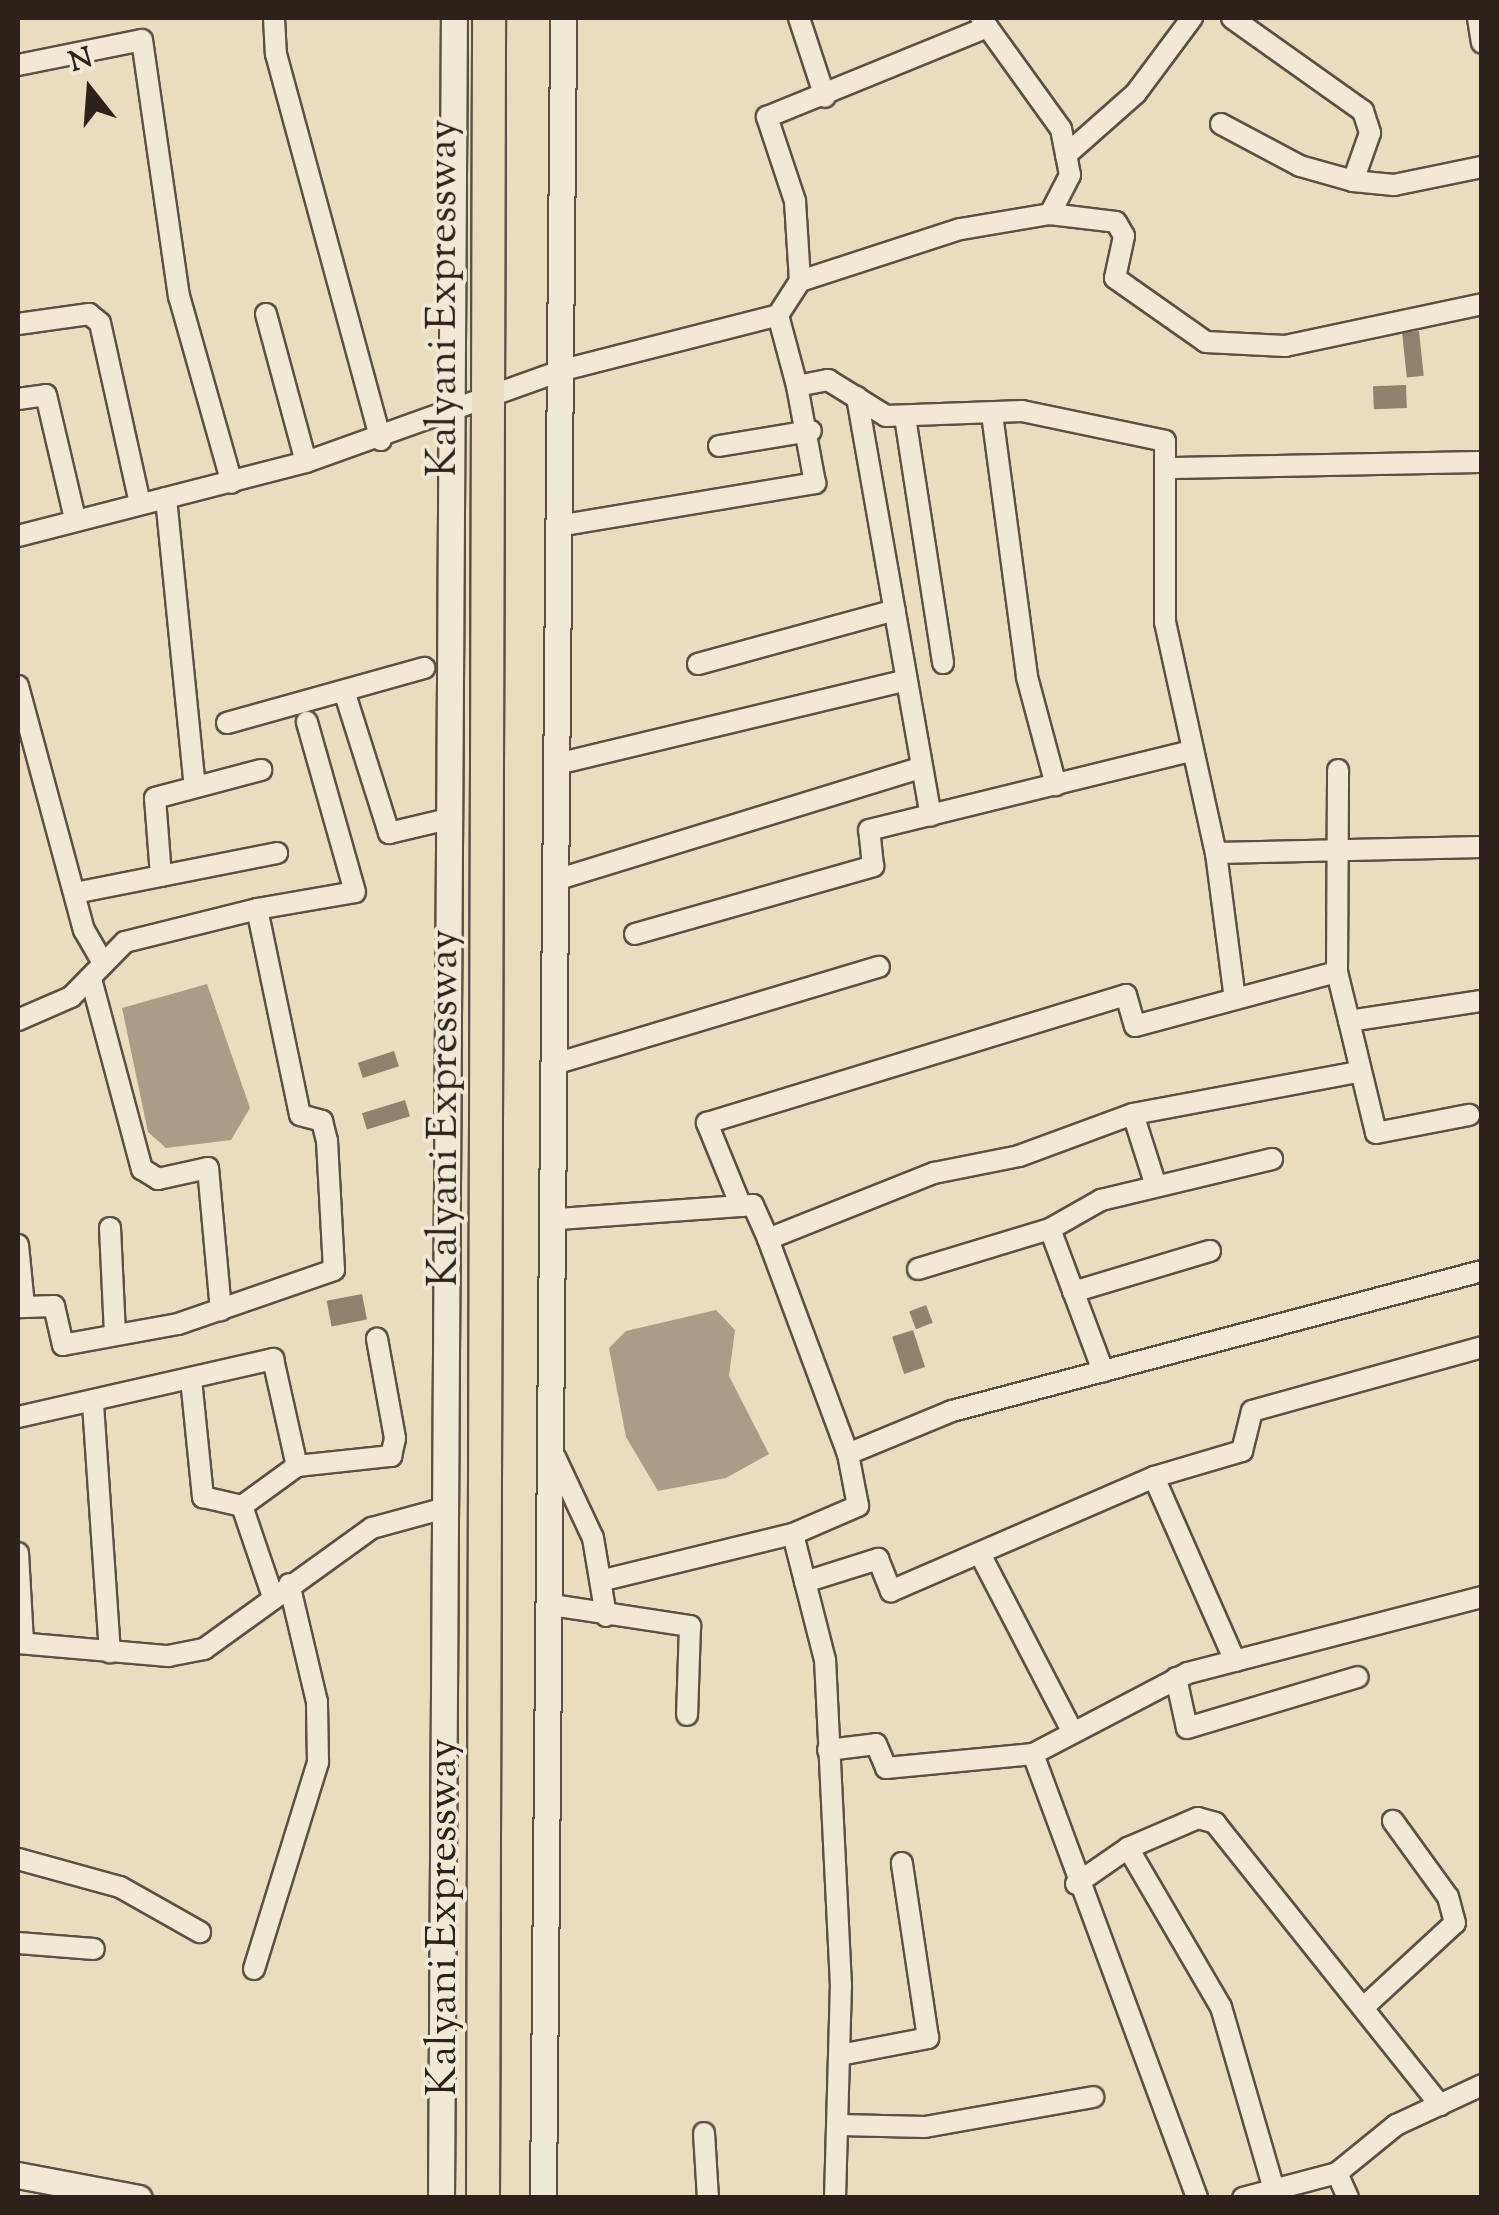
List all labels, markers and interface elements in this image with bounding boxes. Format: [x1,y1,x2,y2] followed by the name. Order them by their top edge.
[65,39,98,84] text: N
[40,40,140,140] north arrow
[420,119,470,477] street label: Kalyani Expressway
[421,929,471,1287] street label: Kalyani Expressway
[420,1738,470,2096] street label: Kalyani Expressway

